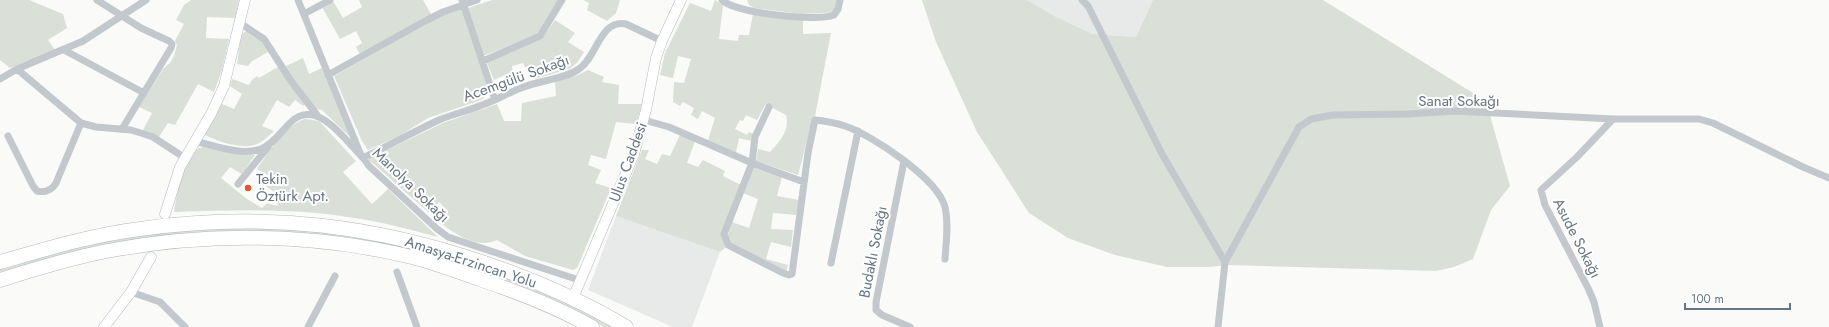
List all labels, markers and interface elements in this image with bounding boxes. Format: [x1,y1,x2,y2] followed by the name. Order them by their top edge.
[460,49,572,107] street label: Acemgülü Sokağı
[1418,90,1500,112] street label: Sanat Sokağı
[603,119,653,205] street label: Ulus Caddesi
[367,142,455,228] street label: Manolya Sokağı
[256,168,329,207] place label: Tekin Öztürk Apt.
[243,183,253,193] marker: Tekin Öztürk Apt.
[1547,194,1607,282] street label: Asude Sokağı
[853,204,893,300] street label: Budaklı Sokağı
[402,230,540,294] street label: Amasya-Erzincan Yolu
[1685,285,1790,311] scale bar
[1691,290,1724,308] text: 100 m

